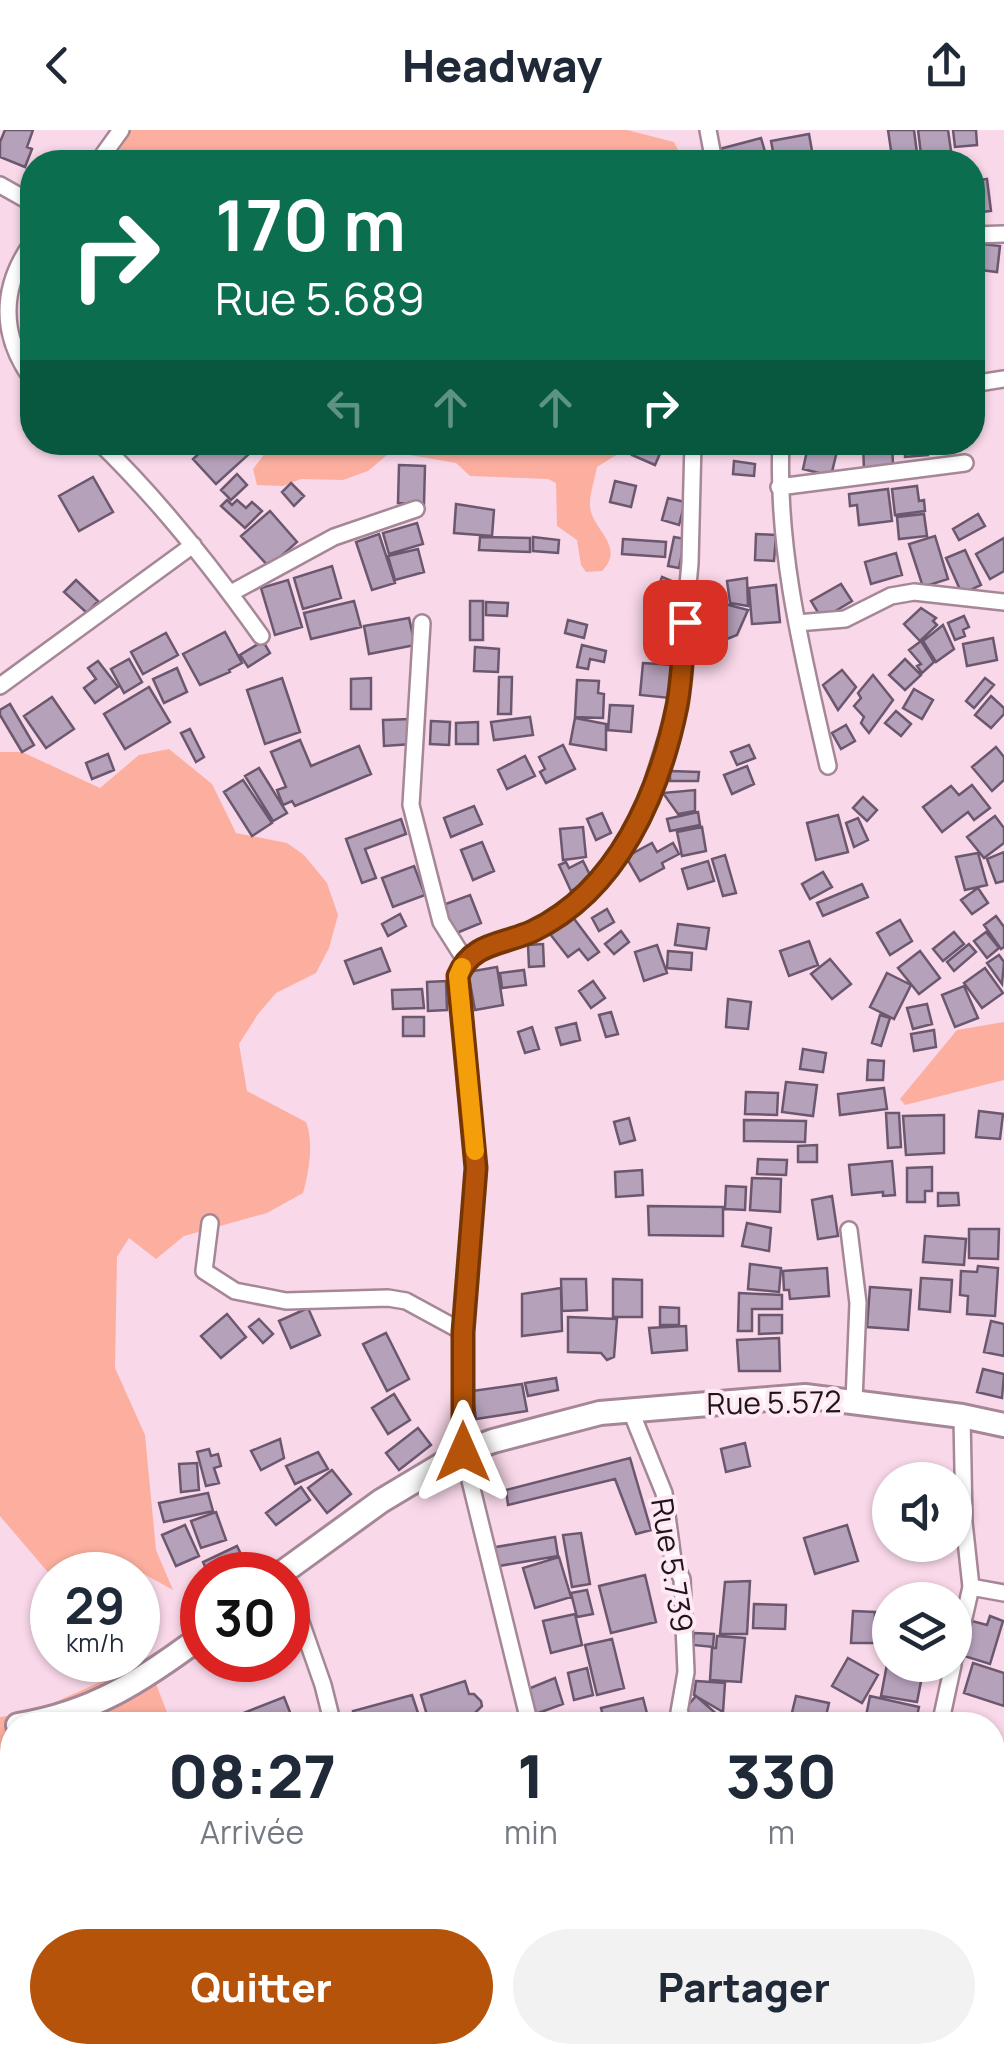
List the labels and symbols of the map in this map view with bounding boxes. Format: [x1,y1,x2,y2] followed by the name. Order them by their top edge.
[643,580,728,665] pin
[706,1380,842,1424] street label: Rue 5.572
[411,1400,515,1504] position arrow
[642,1495,704,1635] street label: Rue 5.739
[180,1552,310,1682] speed limit sign: 30

